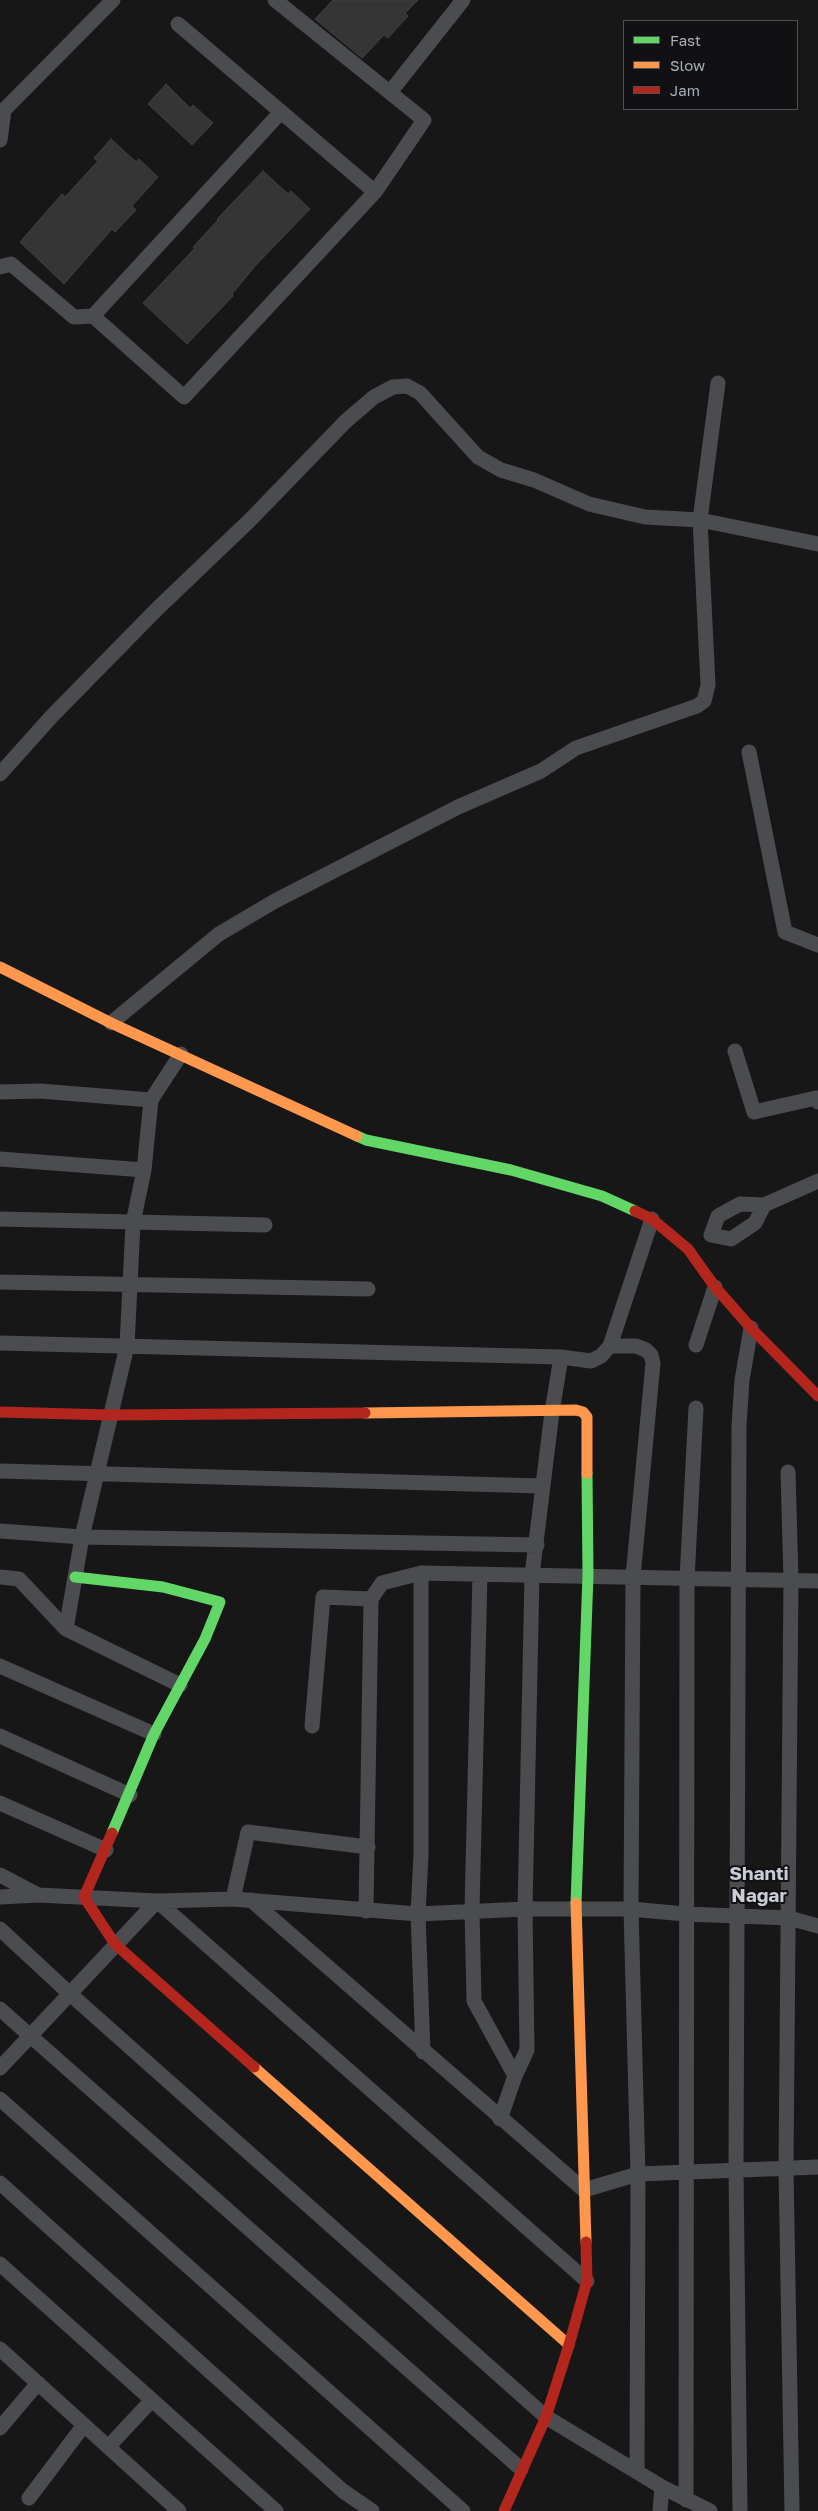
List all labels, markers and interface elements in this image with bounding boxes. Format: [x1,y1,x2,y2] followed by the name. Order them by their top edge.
[623,20,798,110] legend
[670,31,701,49] text: Fast
[670,56,705,74] text: Slow
[670,81,700,99] text: Jam
[729,1863,789,1907] district label: Shanti Nagar

